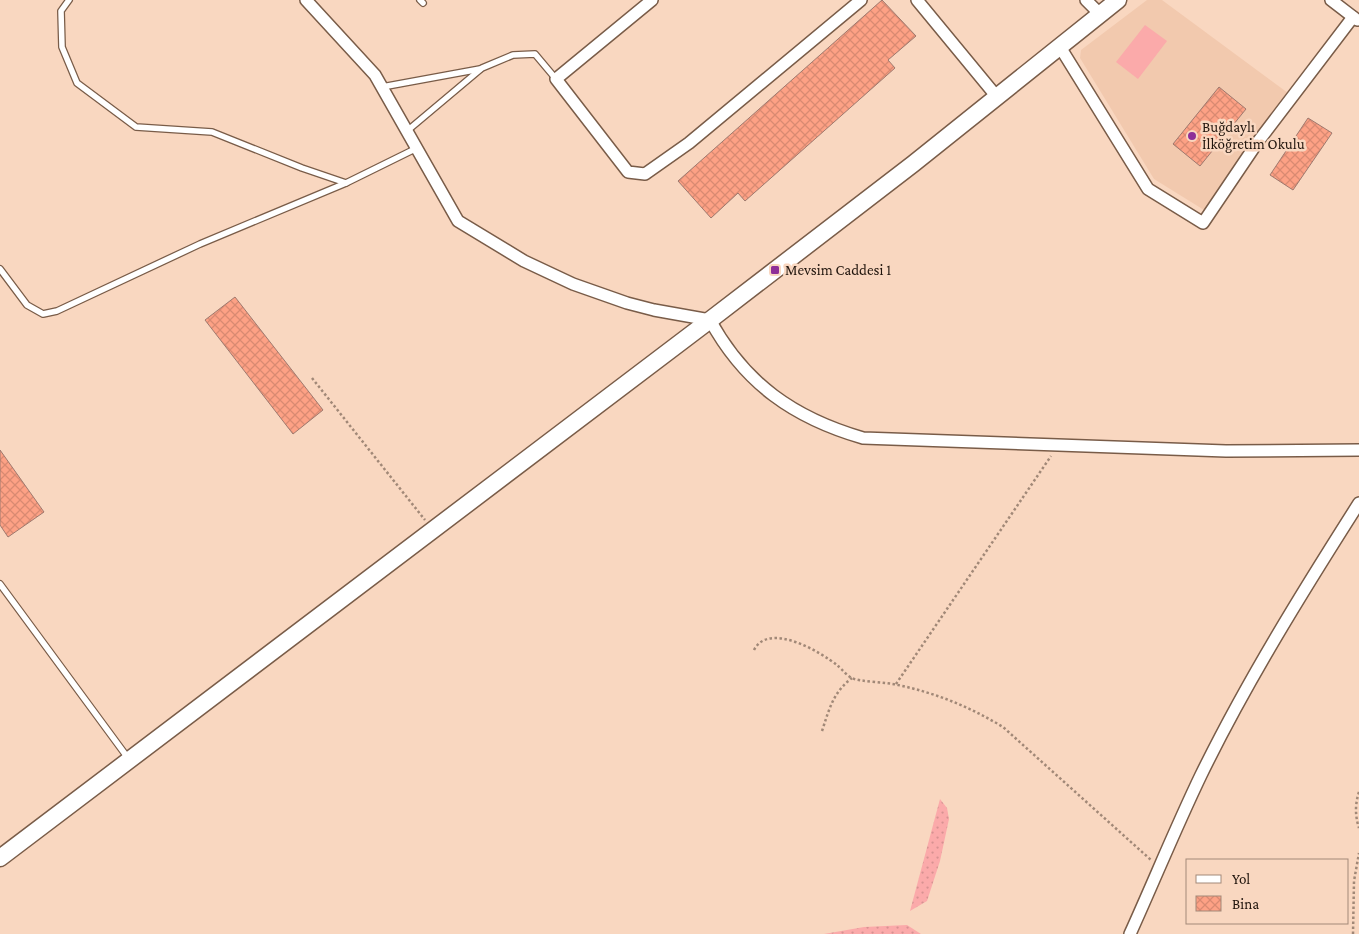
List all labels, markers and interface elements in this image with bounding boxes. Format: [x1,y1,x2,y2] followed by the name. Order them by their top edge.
[1202,119,1305,153] place label: Buğdaylı İlköğretim Okulu
[1186,130,1198,142] marker: Buğdaylı İlköğretim Okulu
[785,262,891,278] place label: Mevsim Caddesi 1
[769,264,781,276] marker: Mevsim Caddesi 1
[1186,859,1349,924] legend
[1232,871,1250,887] text: Yol
[1232,896,1259,912] text: Bina

